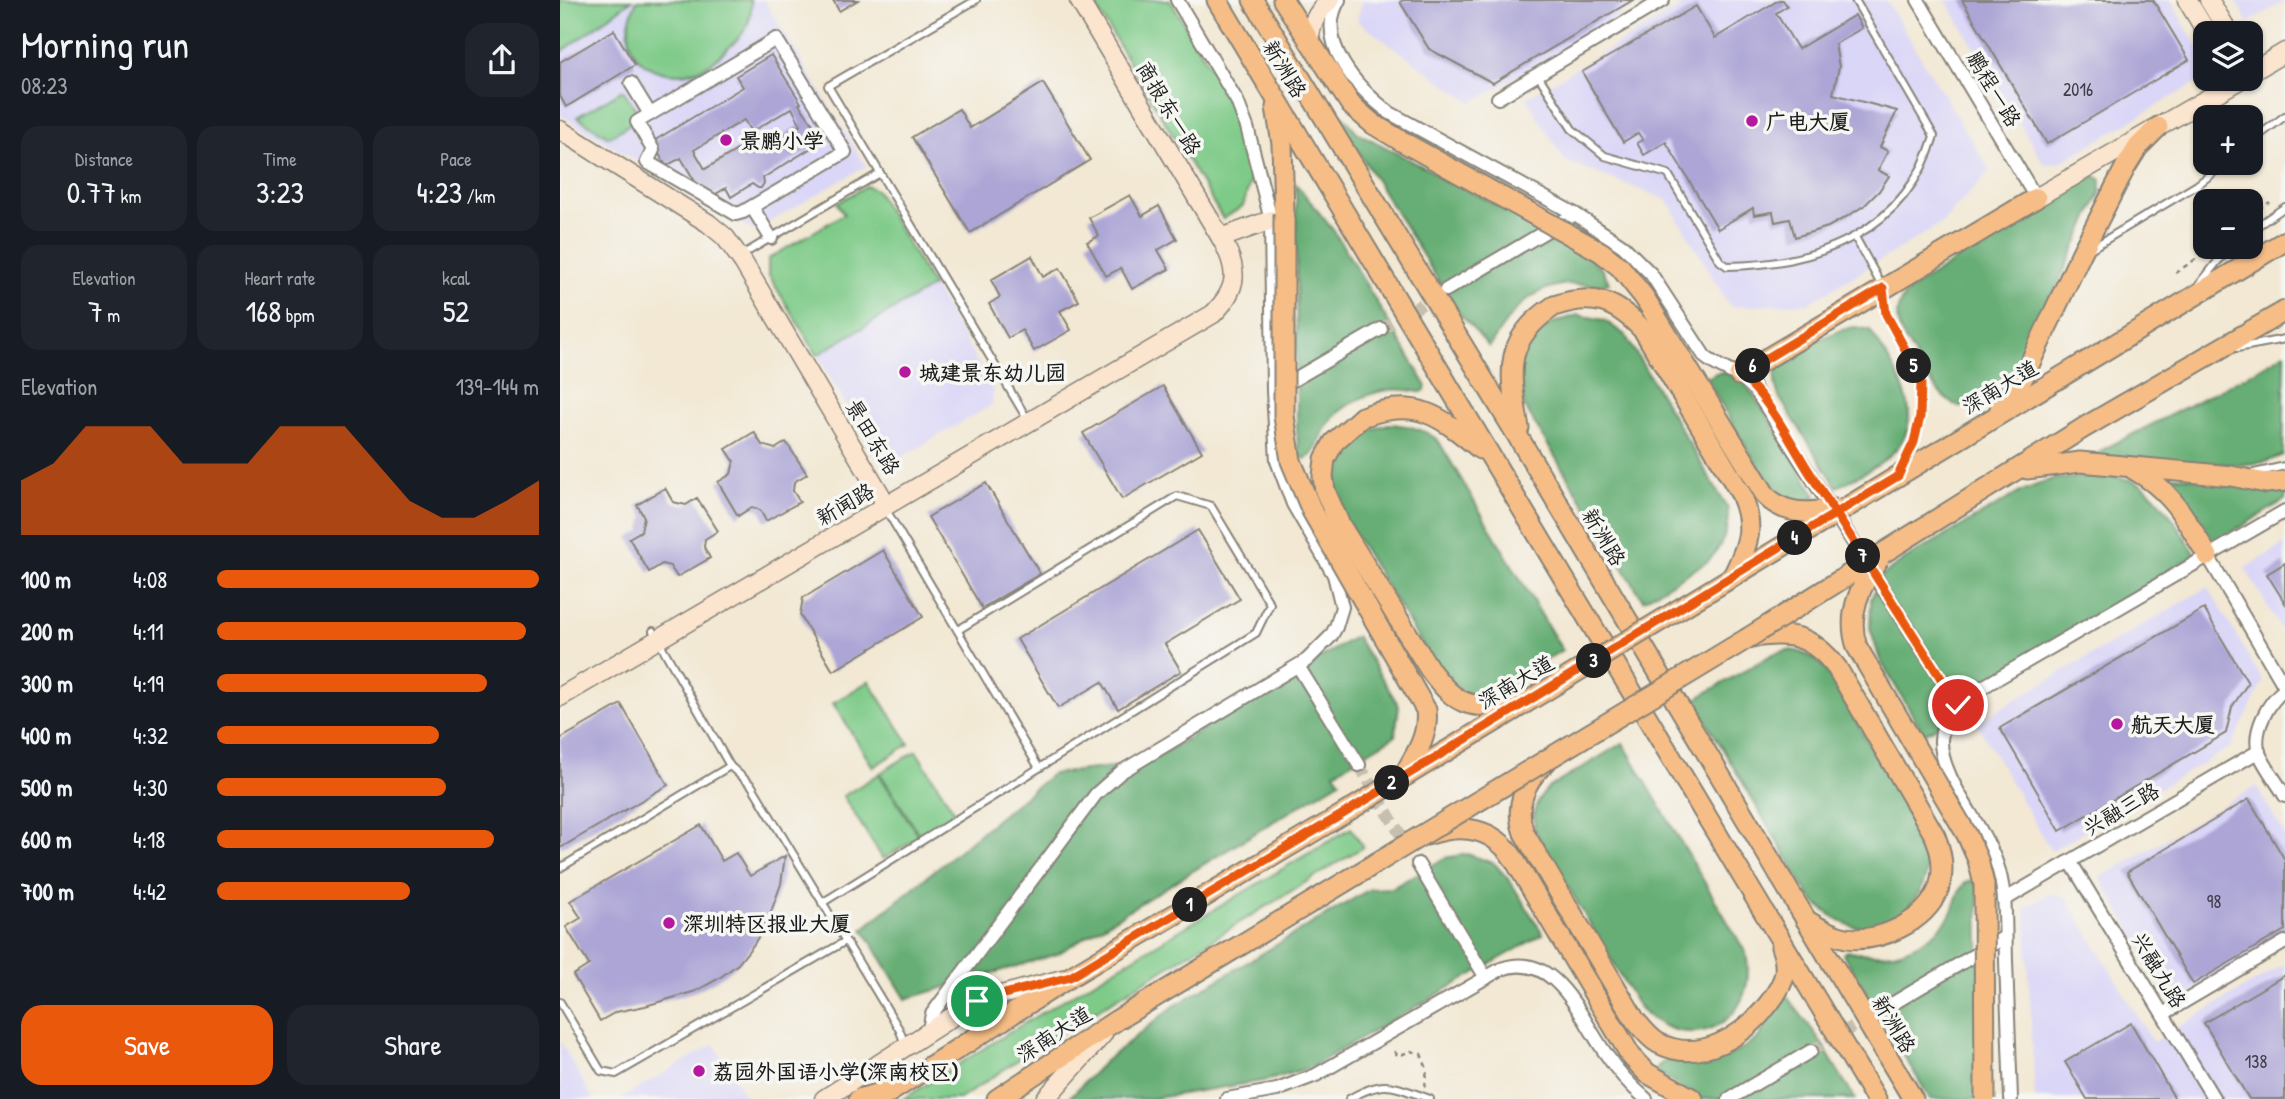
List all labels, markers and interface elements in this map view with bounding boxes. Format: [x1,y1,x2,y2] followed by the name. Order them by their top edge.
[21,18,189,70] text: Morning run
[2193,21,2263,259] map controls
[2193,21,2263,91] button: layers
[465,23,539,97] button: share
[1256,35,1314,103] street label: 新洲路
[1960,46,2028,132] street label: 鹏程一路
[1130,56,1208,160] street label: 商报东一路
[21,70,68,101] text: 08:23
[2063,77,2093,102] house number: 2016
[2193,105,2263,175] button: +
[1766,107,1850,136] place label: 广电大厦
[1744,113,1760,129] marker: 广电大厦
[740,126,824,155] place label: 景鹏小学
[718,132,734,148] marker: 景鹏小学
[75,146,133,172] text: Distance
[263,146,297,172] text: Time
[440,146,472,172] text: Pace
[67,172,116,212] text: 0.77
[256,172,304,212] text: 3:23
[417,172,462,212] text: 4:23
[116,183,141,209] text: km
[462,183,495,209] text: /km
[2193,189,2263,259] button: −
[72,265,136,291] text: Elevation
[245,265,315,291] text: Heart rate
[442,265,470,291] text: kcal
[88,291,103,331] text: 7
[245,291,281,331] text: 168
[443,291,469,331] text: 52
[103,302,120,328] text: m
[281,302,315,328] text: bpm
[1736,348,1770,384] pin: 6
[1896,348,1932,384] pin: 5
[1749,352,1756,378] text: 6
[1909,352,1918,378] text: 5
[1957,353,2043,421] street label: 深南大道
[919,358,1066,387] place label: 城建景东幼儿园
[897,364,913,380] marker: 城建景东幼儿园
[21,371,97,402] text: Elevation
[456,371,539,402] text: 139–144 m
[839,394,907,480] street label: 景田东路
[810,476,880,532] street label: 新闻路
[1575,503,1633,571] street label: 新洲路
[1778,520,1812,556] pin: 4
[1791,524,1798,550] text: 4
[1846,538,1880,574] pin: 7
[1858,542,1867,568] text: 7
[21,564,71,595] text: 100 m
[133,564,167,595] text: 4:08
[21,616,73,647] text: 200 m
[133,616,164,647] text: 4:11
[1576,644,1612,678] pin: 3
[1589,647,1598,673] text: 3
[1473,648,1559,716] street label: 深南大道
[21,668,73,699] text: 300 m
[133,668,164,699] text: 4:19
[1928,675,1988,735] pin
[1939,686,1977,724] icon: check
[2131,710,2215,739] place label: 航天大厦
[2109,716,2125,732] marker: 航天大厦
[21,720,71,751] text: 400 m
[133,720,168,751] text: 4:32
[1374,766,1410,800] pin: 2
[1387,769,1396,795] text: 2
[21,772,72,803] text: 500 m
[133,772,168,803] text: 4:30
[2077,775,2165,843] street label: 兴融三路
[21,824,72,855] text: 600 m
[133,824,165,855] text: 4:18
[21,876,74,907] text: 700 m
[133,876,166,907] text: 4:42
[1172,888,1208,922] pin: 1
[2207,889,2221,914] house number: 98
[1186,891,1193,917] text: 1
[683,909,851,938] place label: 深圳特区报业大厦
[661,915,677,931] marker: 深圳特区报业大厦
[2125,927,2193,1013] street label: 兴融九路
[947,971,1007,1031] pin
[958,982,996,1020] icon: arrive
[1865,990,1923,1058] street label: 新洲路
[1011,999,1097,1069] street label: 深南大道
[21,1005,273,1085] button: Save
[287,1005,539,1085] button: Share
[2245,1049,2267,1074] house number: 138
[713,1057,959,1086] place label: 荔园外国语小学(深南校区)
[691,1063,707,1079] marker: 荔园外国语小学(深南校区)

